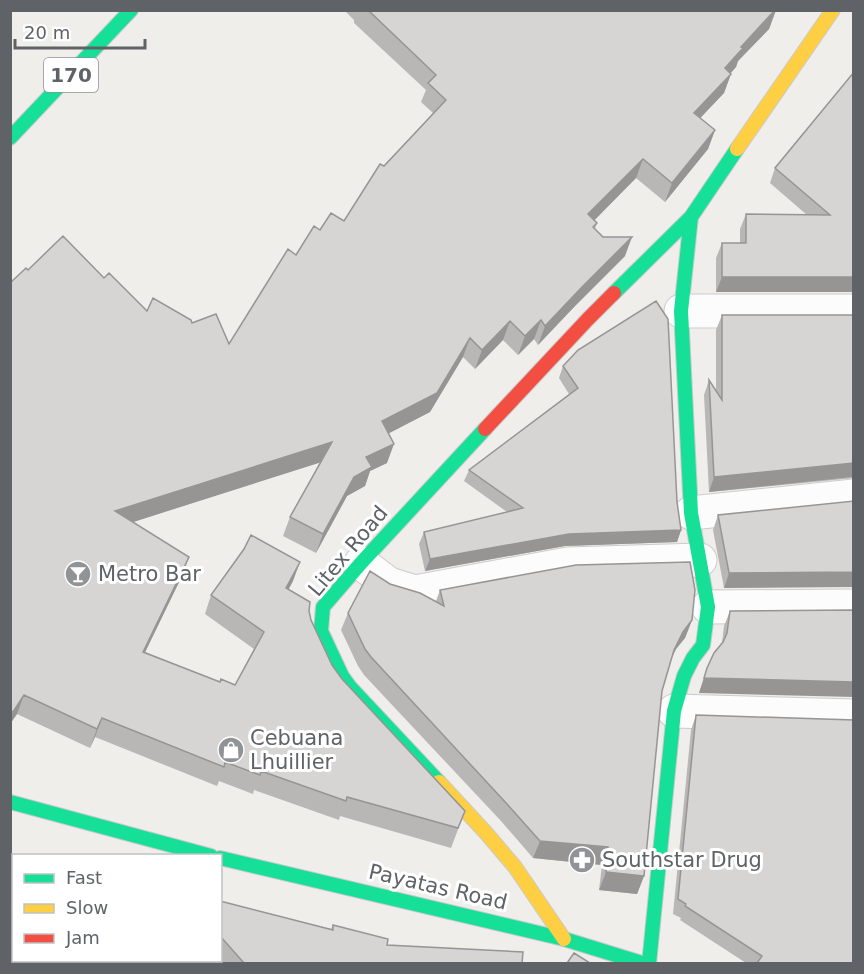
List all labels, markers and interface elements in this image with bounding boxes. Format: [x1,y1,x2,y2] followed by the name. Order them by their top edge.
[15,12,146,50] scale bar
[24,22,70,43] text: 20 m
[44,58,98,92] road number: 170
[303,501,393,601] street label: Litex Road
[63,559,93,589] bar icon: Metro Bar
[98,562,201,586] place label: Metro Bar
[250,726,343,774] place label: Cebuana Lhuillier
[216,735,246,765] shop icon: Cebuana Lhuillier
[567,845,597,875] pharmacy icon: Southstar Drug
[602,848,762,872] place label: Southstar Drug
[12,854,222,962] legend
[366,859,510,915] street label: Payatas Road
[66,867,102,888] text: Fast
[66,897,108,918] text: Slow
[65,927,100,948] text: Jam

